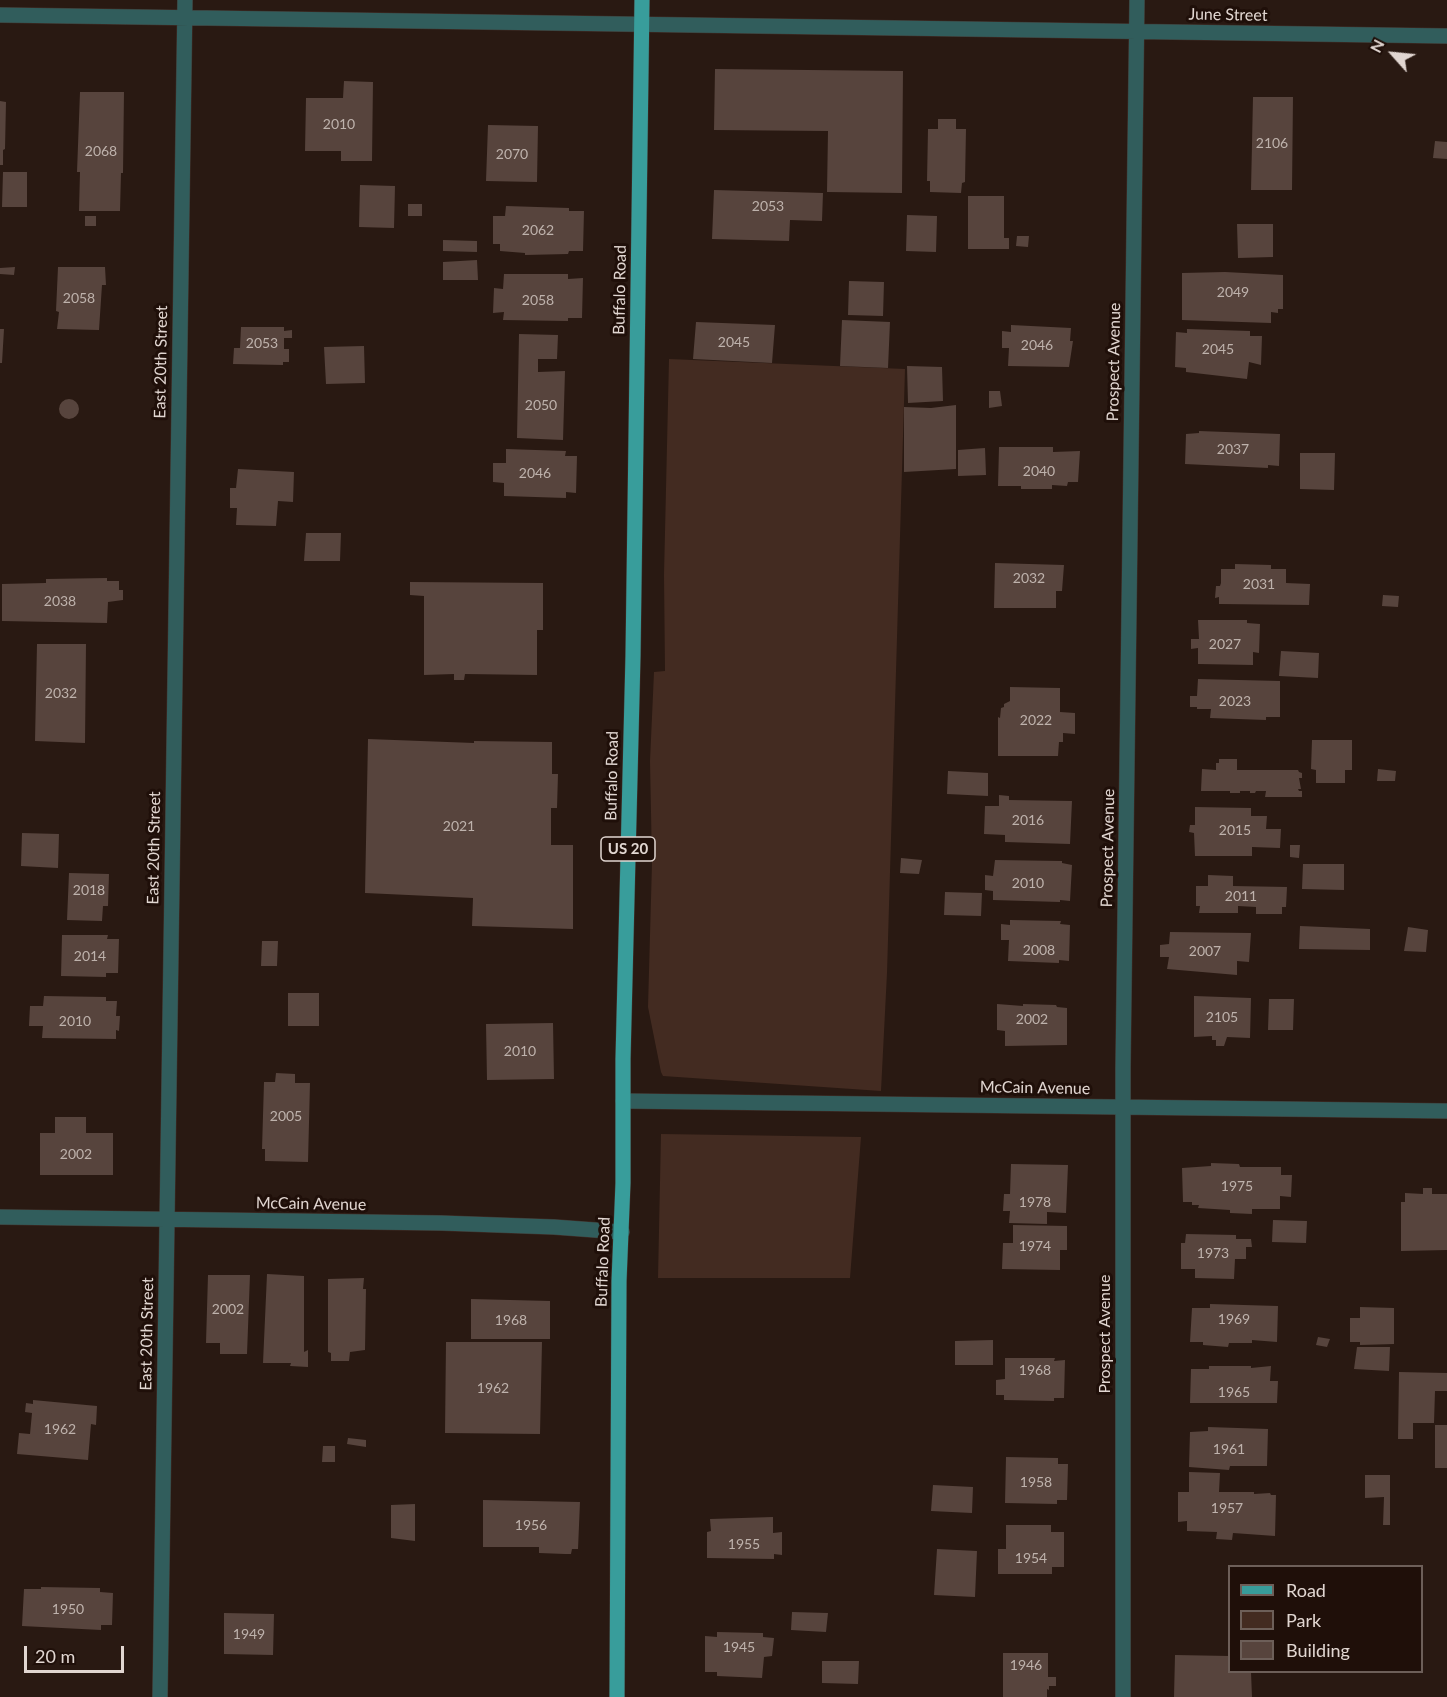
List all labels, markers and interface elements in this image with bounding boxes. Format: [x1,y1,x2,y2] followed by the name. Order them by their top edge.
[1188,5,1268,25] street label: June Street
[1363,24,1423,84] north arrow
[1365,36,1388,55] text: N
[323,116,355,132] house number: 2010
[1256,135,1288,151] house number: 2106
[85,143,117,159] house number: 2068
[496,146,528,162] house number: 2070
[752,198,784,214] house number: 2053
[522,222,554,238] house number: 2062
[610,245,630,335] street label: Buffalo Road
[1217,284,1249,300] house number: 2049
[63,290,95,306] house number: 2058
[522,292,554,308] house number: 2058
[1103,302,1125,422] street label: Prospect Avenue
[150,305,172,419] street label: East 20th Street
[718,334,750,350] house number: 2045
[246,335,278,351] house number: 2053
[1021,337,1053,353] house number: 2046
[1202,341,1234,357] house number: 2045
[525,397,557,413] house number: 2050
[1217,441,1249,457] house number: 2037
[1023,463,1055,479] house number: 2040
[519,465,551,481] house number: 2046
[1013,570,1045,586] house number: 2032
[1243,576,1275,592] house number: 2031
[44,593,76,609] house number: 2038
[1209,636,1241,652] house number: 2027
[45,685,77,701] house number: 2032
[1219,693,1251,709] house number: 2023
[1020,712,1052,728] house number: 2022
[602,731,622,821] street label: Buffalo Road
[1097,788,1119,908] street label: Prospect Avenue
[143,791,165,905] street label: East 20th Street
[1012,812,1044,828] house number: 2016
[443,818,475,834] house number: 2021
[1219,822,1251,838] house number: 2015
[601,837,655,861] road number: US 20
[1012,875,1044,891] house number: 2010
[73,882,105,898] house number: 2018
[1225,888,1257,904] house number: 2011
[1023,942,1055,958] house number: 2008
[1189,943,1221,959] house number: 2007
[74,948,106,964] house number: 2014
[1206,1009,1238,1025] house number: 2105
[1016,1011,1048,1027] house number: 2002
[59,1013,91,1029] house number: 2010
[504,1043,536,1059] house number: 2010
[980,1077,1090,1099] street label: McCain Avenue
[270,1108,302,1124] house number: 2005
[60,1146,92,1162] house number: 2002
[1221,1178,1253,1194] house number: 1975
[256,1193,366,1215] street label: McCain Avenue
[1019,1194,1051,1210] house number: 1978
[592,1217,614,1307] street label: Buffalo Road
[1019,1238,1051,1254] house number: 1974
[1197,1245,1229,1261] house number: 1973
[1095,1275,1115,1393] street label: Prospect Avenue
[136,1277,158,1391] street label: East 20th Street
[212,1301,244,1317] house number: 2002
[1218,1311,1250,1327] house number: 1969
[495,1312,527,1328] house number: 1968
[1019,1362,1051,1378] house number: 1968
[477,1380,509,1396] house number: 1962
[1218,1384,1250,1400] house number: 1965
[44,1421,76,1437] house number: 1962
[1213,1441,1245,1457] house number: 1961
[1020,1474,1052,1490] house number: 1958
[1211,1500,1243,1516] house number: 1957
[515,1517,547,1533] house number: 1956
[728,1536,760,1552] house number: 1955
[1015,1550,1047,1566] house number: 1954
[1228,1565,1423,1673] legend
[1286,1579,1326,1601] text: Road
[52,1601,84,1617] house number: 1950
[1286,1609,1321,1631] text: Park
[233,1626,265,1642] house number: 1949
[27,1634,128,1672] scale bar
[723,1639,755,1655] house number: 1945
[1286,1639,1350,1661] text: Building
[35,1645,75,1667] text: 20 m
[1010,1657,1042,1673] house number: 1946

